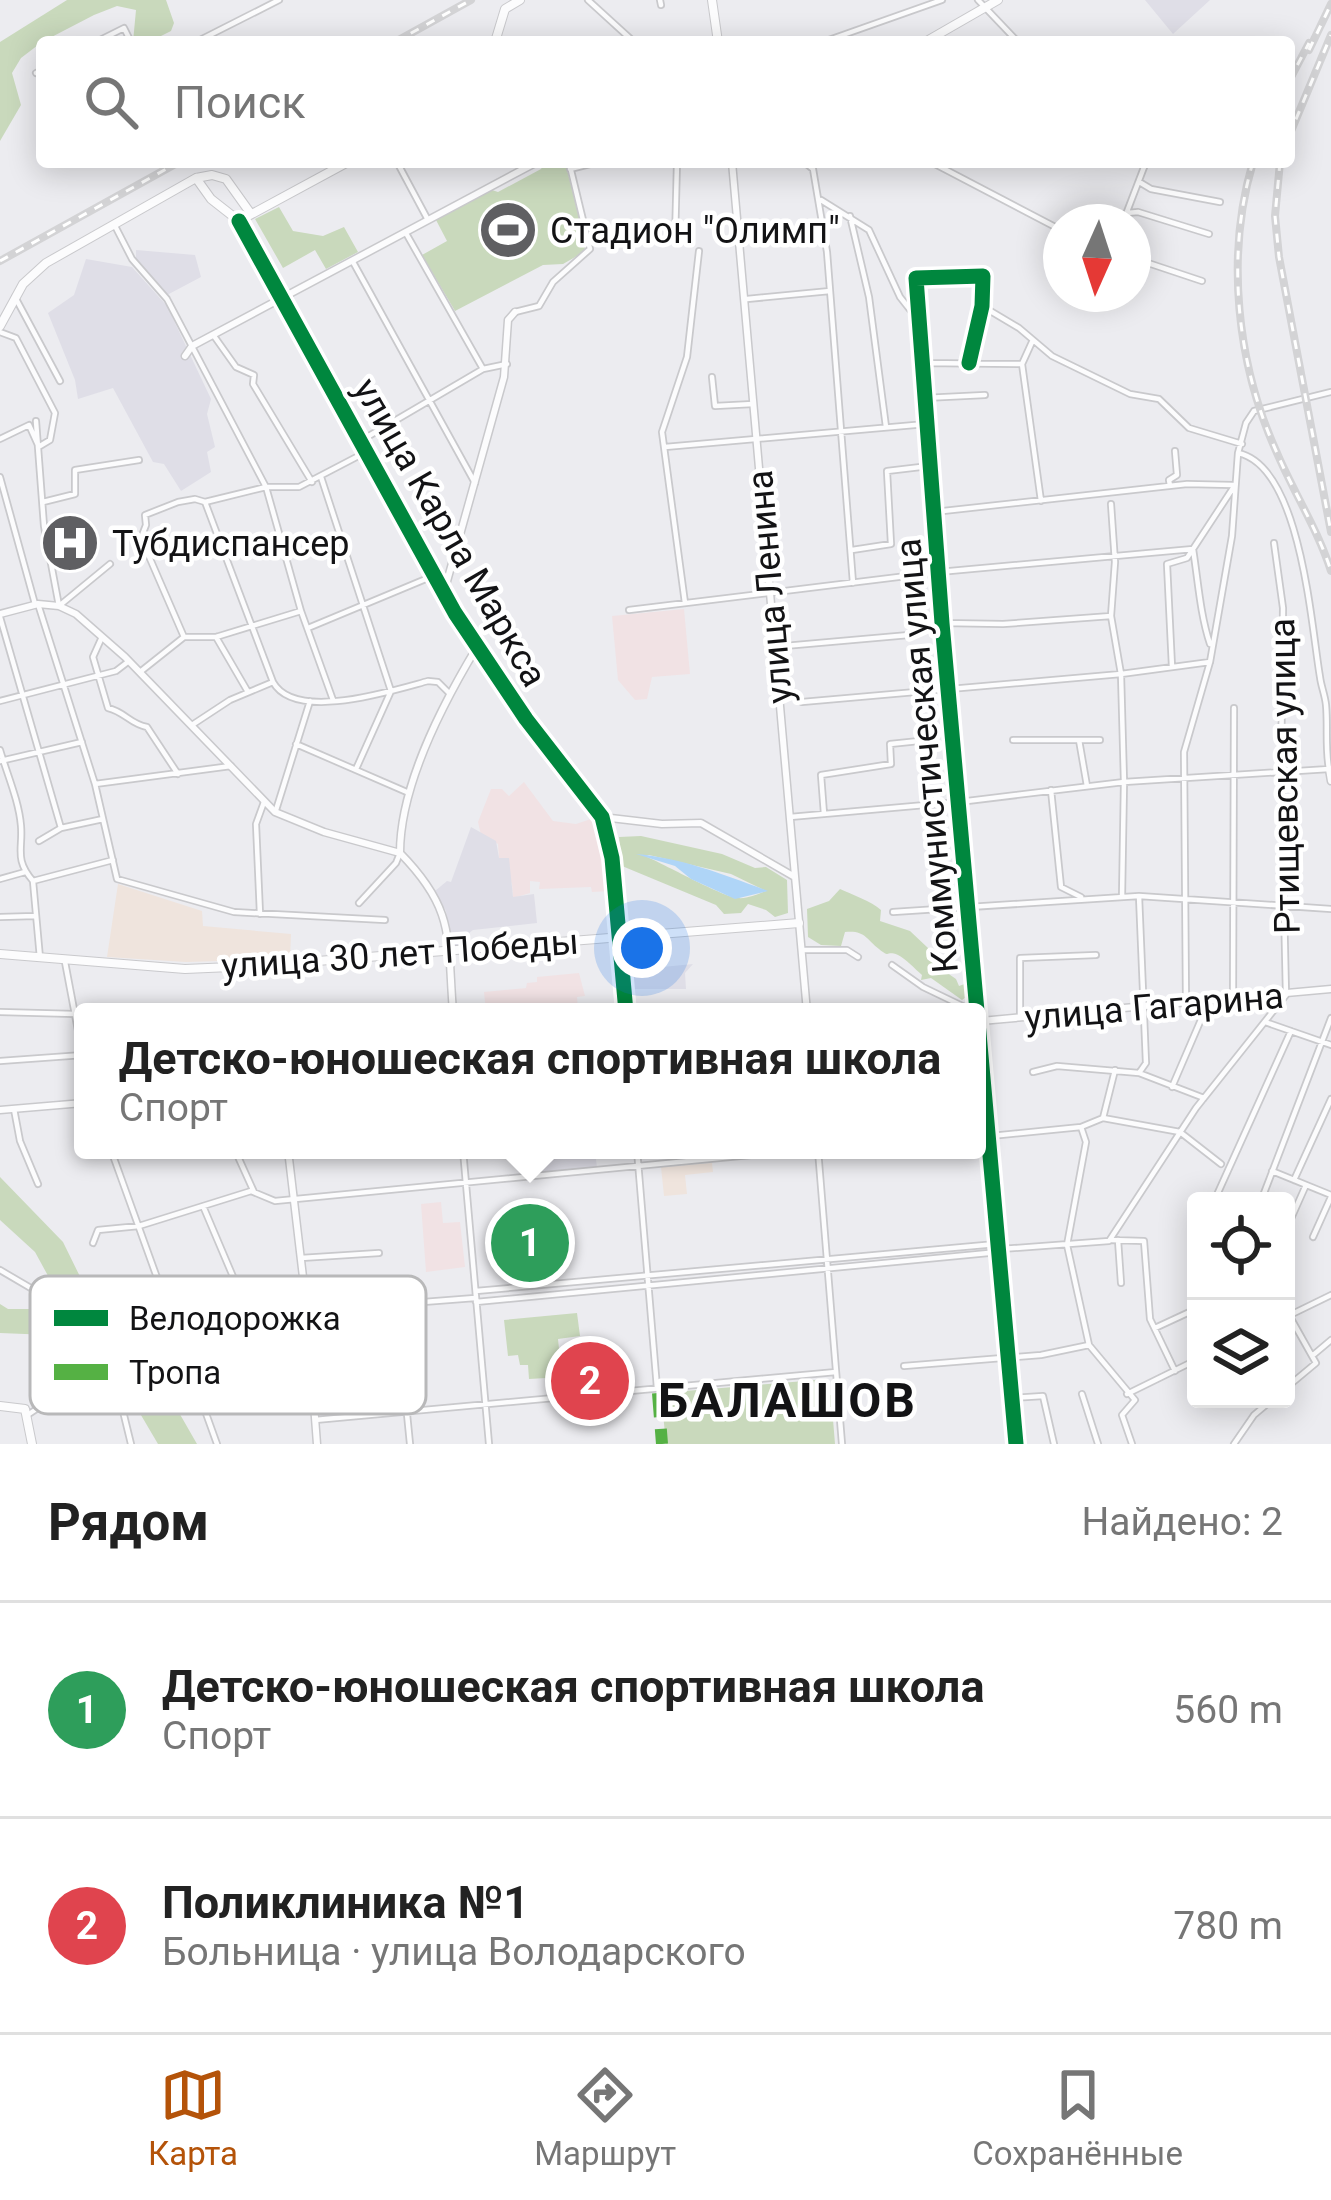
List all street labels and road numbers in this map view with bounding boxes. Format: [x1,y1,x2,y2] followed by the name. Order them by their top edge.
[345,371,555,694] street label: улица Карла Маркса
[739,468,801,705] street label: улица Ленина
[887,537,967,975] street label: Коммунистическая улица
[1261,618,1309,934] street label: Ртищевская улица
[220,921,580,987] street label: улица 30 лет Победы
[1023,975,1285,1039] street label: улица Гагарина

